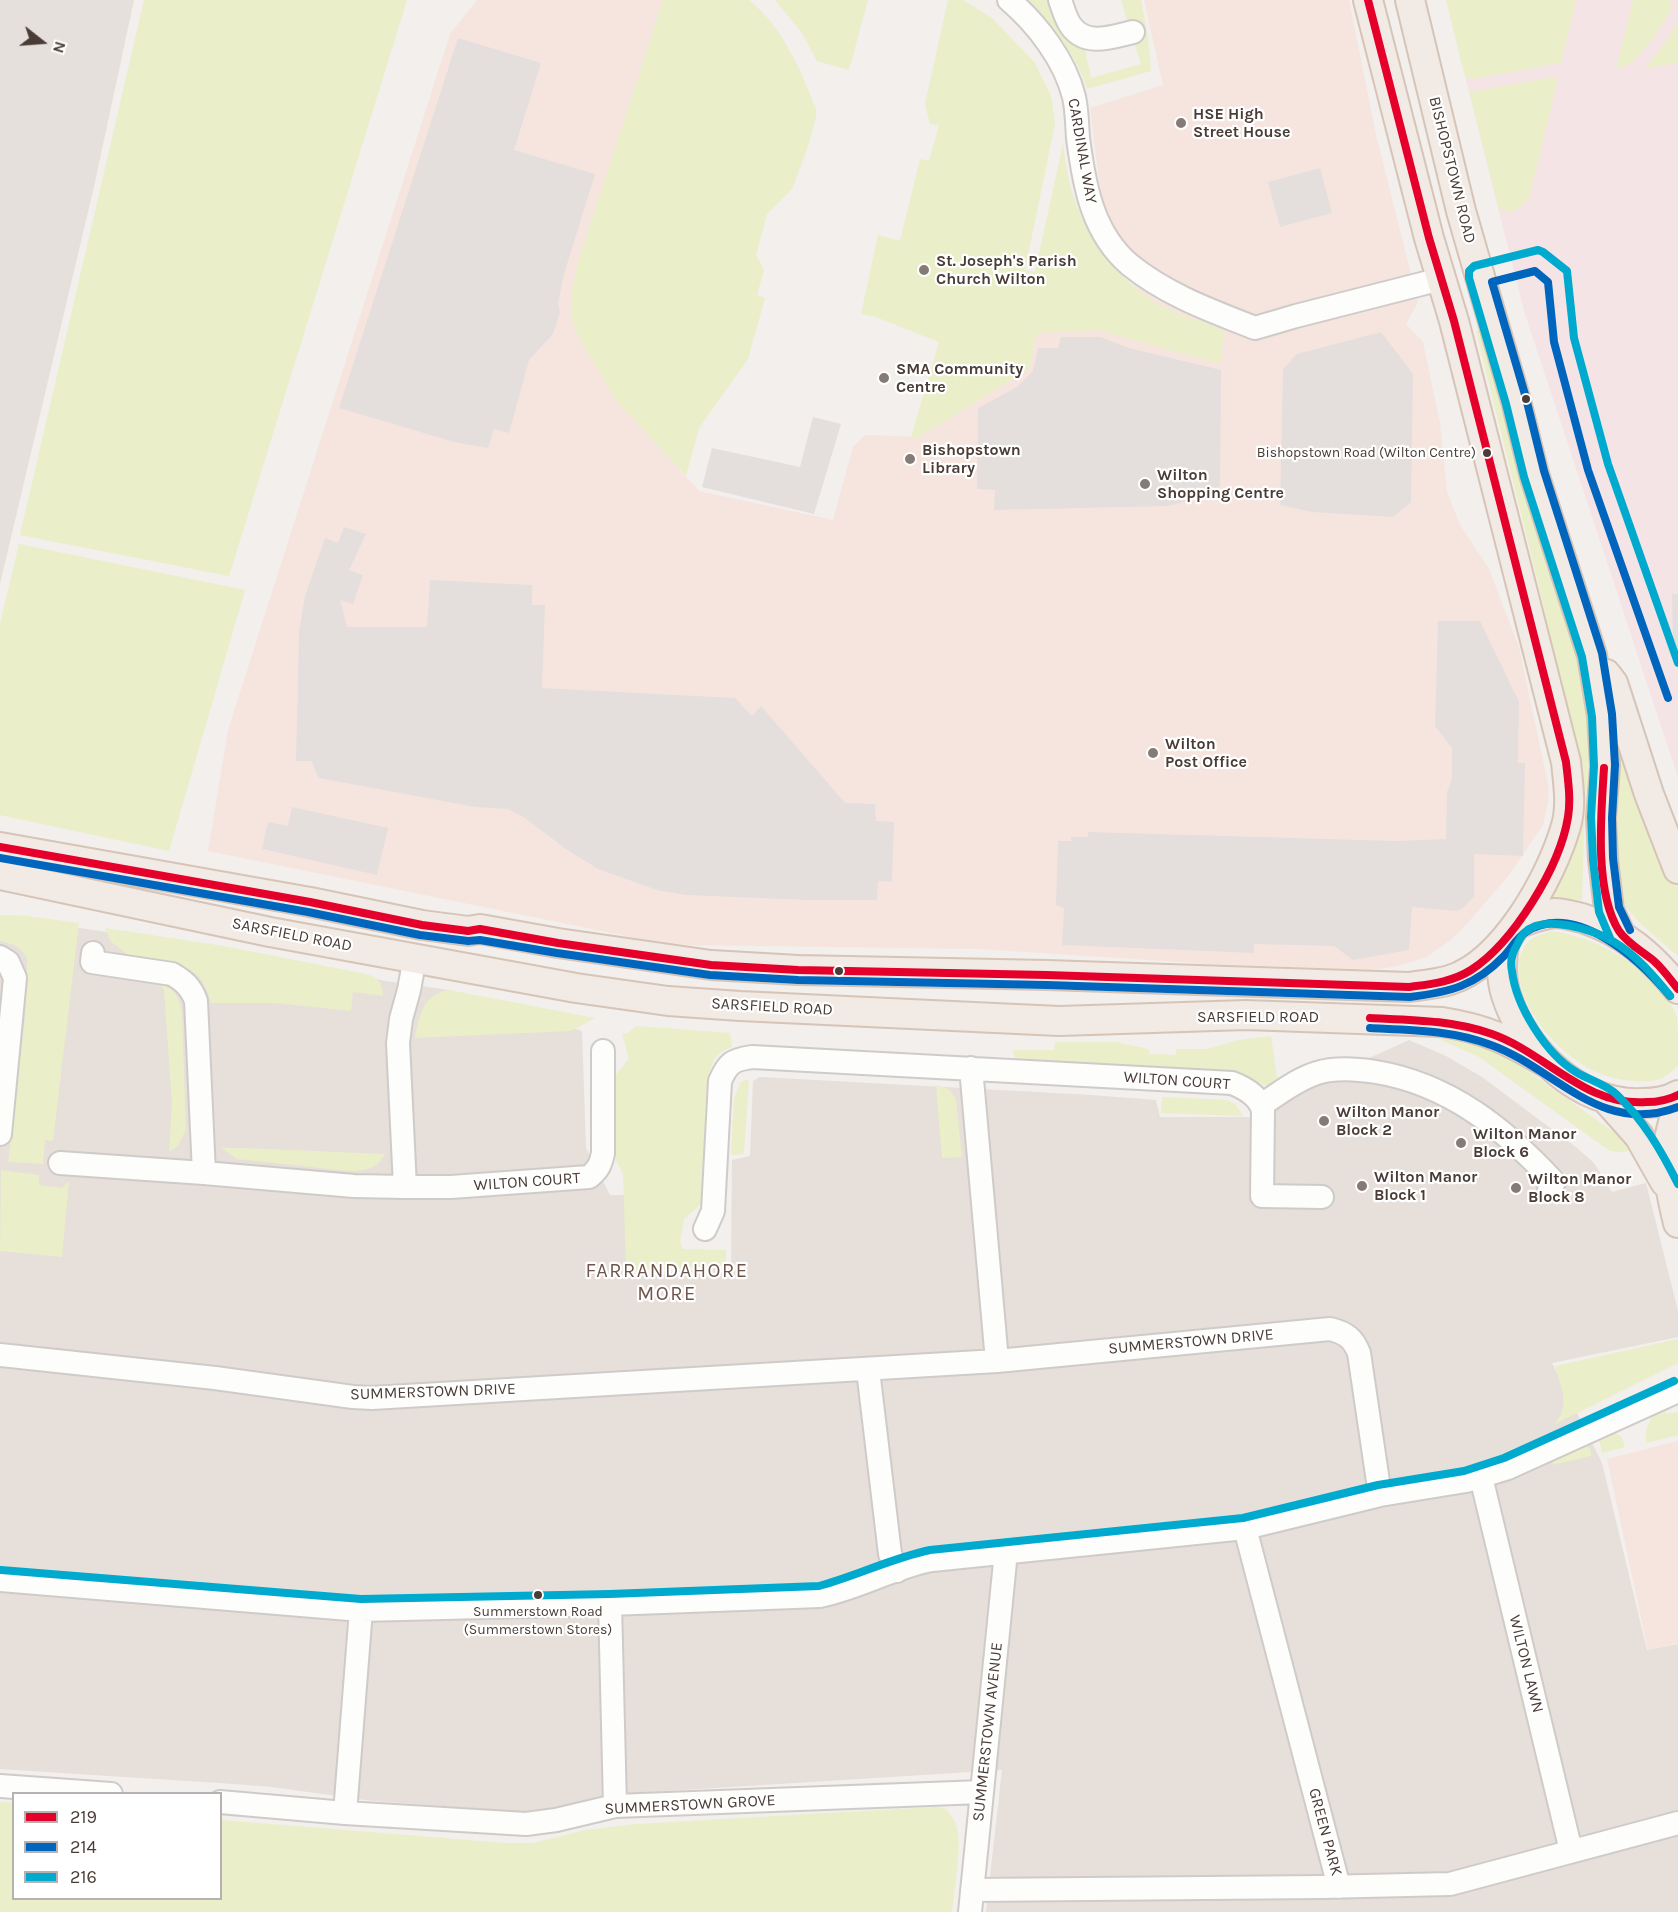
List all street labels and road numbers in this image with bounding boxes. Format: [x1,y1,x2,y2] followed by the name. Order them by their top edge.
[1424,94,1480,246] street label: BISHOPSTOWN ROAD
[1063,97,1101,205] street label: CARDINAL WAY
[230,914,354,956] street label: SARSFIELD ROAD
[711,994,833,1020] street label: SARSFIELD ROAD
[1197,1007,1319,1027] street label: SARSFIELD ROAD
[1123,1068,1231,1094] street label: WILTON COURT
[473,1169,581,1195] street label: WILTON COURT
[1108,1325,1274,1359] street label: SUMMERSTOWN DRIVE
[350,1380,516,1404] street label: SUMMERSTOWN DRIVE
[1505,1613,1547,1715] street label: WILTON LAWN
[969,1641,1007,1823] street label: SUMMERSTOWN AVENUE
[1304,1786,1346,1878] street label: GREEN PARK
[604,1791,776,1819] street label: SUMMERSTOWN GROVE

